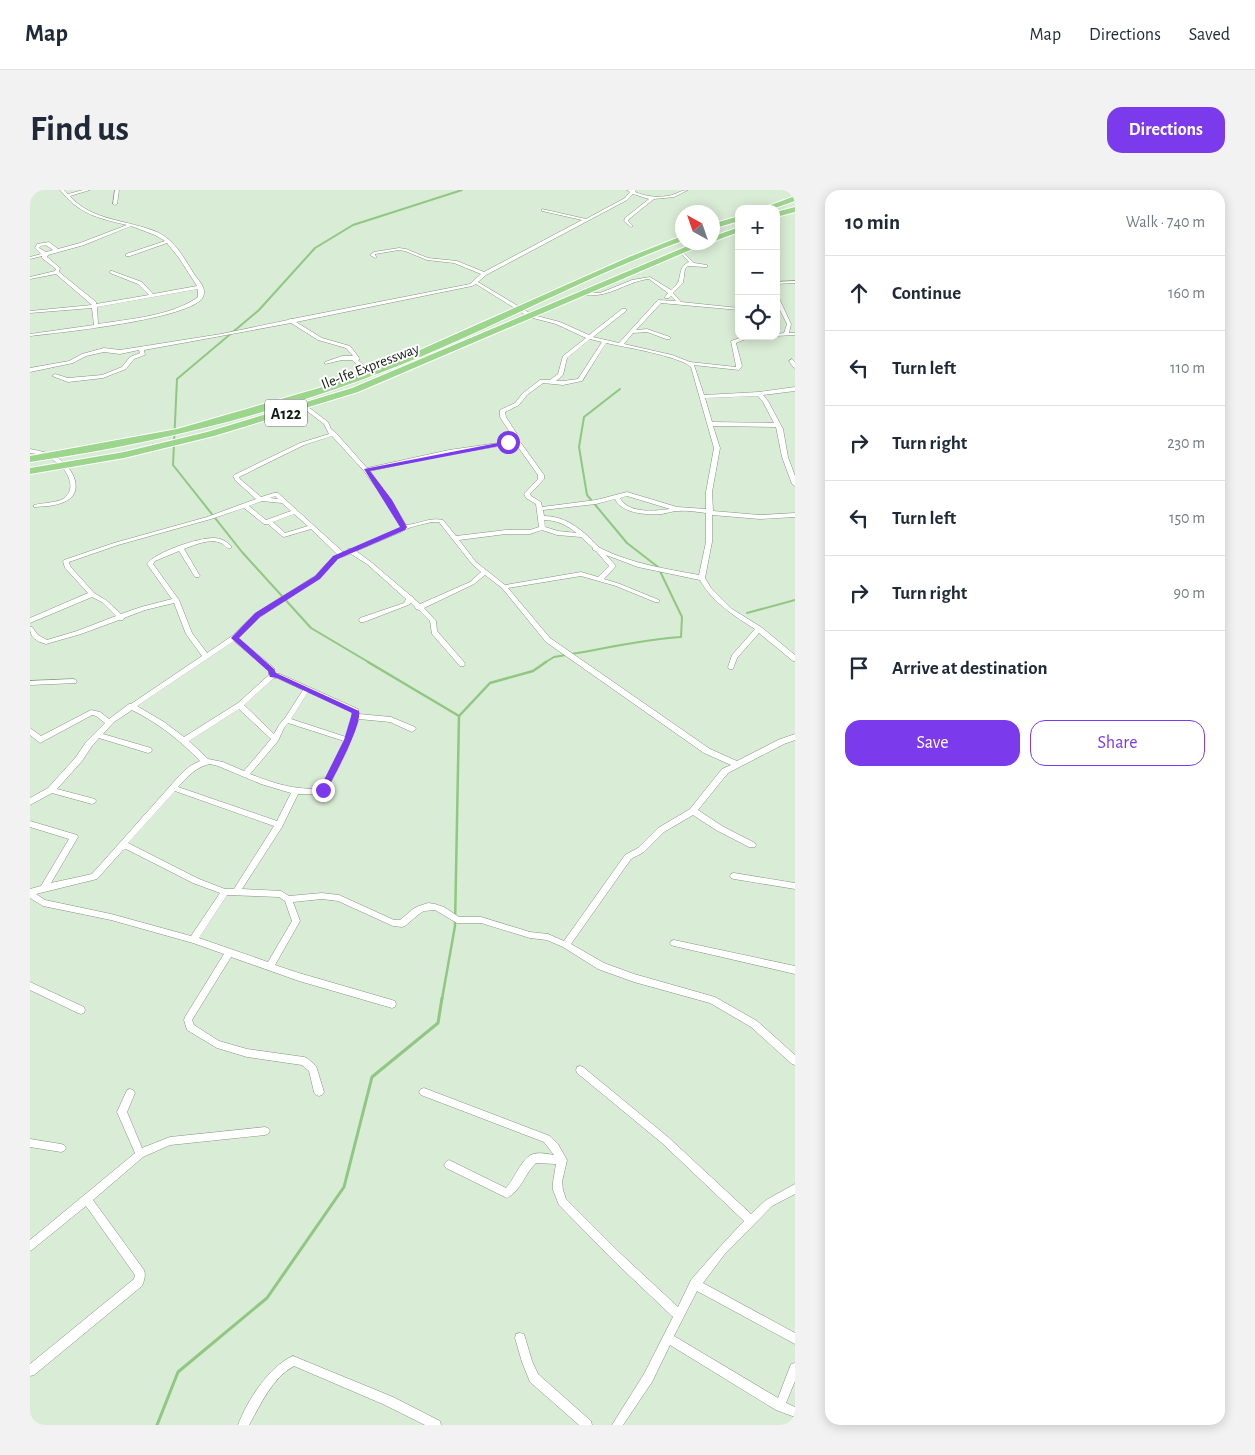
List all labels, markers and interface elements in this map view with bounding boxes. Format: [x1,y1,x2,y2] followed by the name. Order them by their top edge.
[25,22,68,46] text: Map
[1030,26,1061,44] text: Map
[1089,26,1161,44] text: Directions
[1189,26,1230,44] text: Saved
[1107,107,1225,153] button: Directions
[30,112,129,147] text: Find us
[675,205,720,250] north arrow
[735,205,780,340] map controls
[735,205,780,250] button: +
[845,212,900,233] text: 10 min
[1126,214,1205,230] text: Walk · 740 m
[735,250,780,295] button: −
[845,279,873,307] icon: ahead
[892,284,961,303] text: Continue
[1168,285,1205,301] text: 160 m
[735,295,780,340] button: locate
[319,341,422,392] street label: Ile-Ife Expressway
[845,354,873,382] icon: left
[892,359,956,378] text: Turn left
[1170,360,1205,376] text: 110 m
[265,400,307,427] road number: A122
[845,429,873,457] icon: right
[497,431,520,454] route start
[892,434,967,453] text: Turn right
[1167,435,1205,451] text: 230 m
[845,504,873,532] icon: left
[892,509,956,528] text: Turn left
[1169,510,1205,526] text: 150 m
[845,579,873,607] icon: right
[892,584,967,603] text: Turn right
[1174,585,1205,601] text: 90 m
[845,654,873,682] icon: arrive
[892,659,1048,678] text: Arrive at destination
[845,720,1020,766] button: Save
[1030,720,1205,766] button: Share
[312,779,335,802] route end

